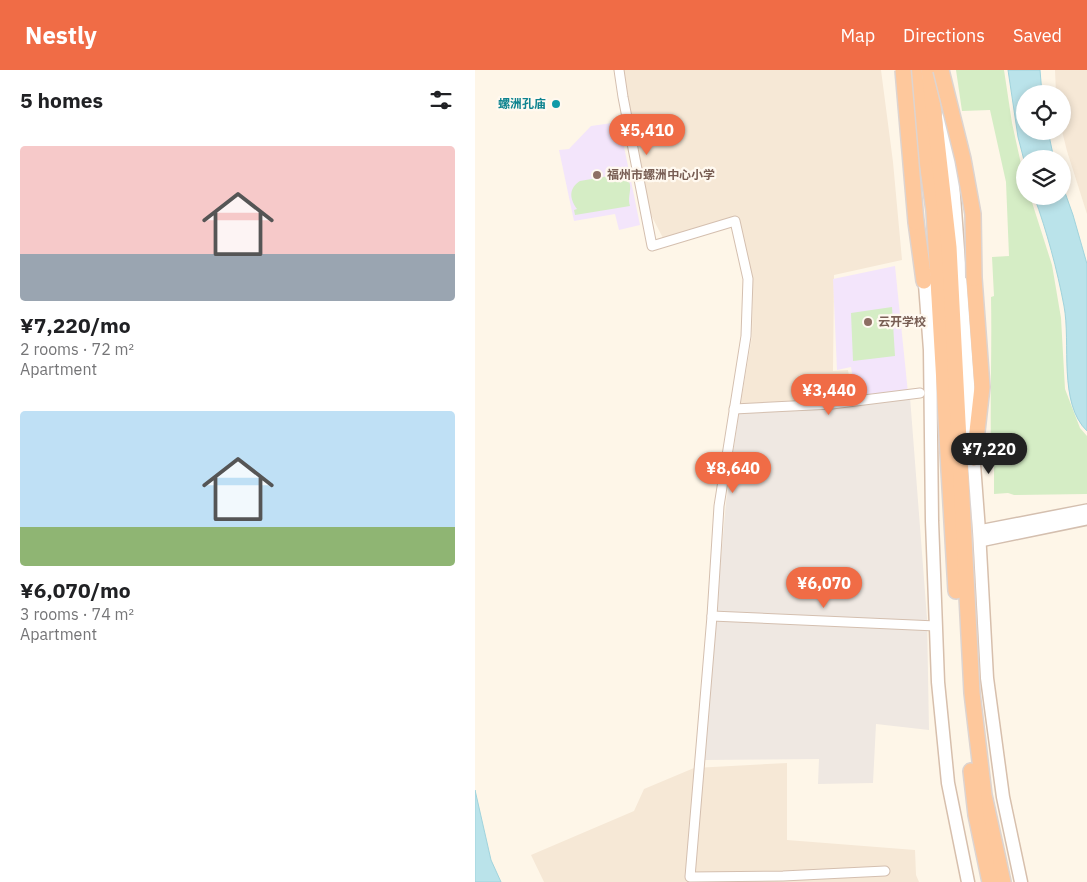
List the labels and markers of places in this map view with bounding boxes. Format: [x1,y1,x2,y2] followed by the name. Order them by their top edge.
[498,96,546,111] place label: 螺洲孔庙
[550,98,562,110] marker: 螺洲孔庙
[606,114,688,156] pin: ¥5,410
[607,167,715,182] place label: 福州市螺洲中心小学
[591,169,603,181] marker: 福州市螺洲中心小学
[878,314,926,329] place label: 云开学校
[862,316,874,328] marker: 云开学校
[788,374,870,416] pin: ¥3,440
[948,432,1030,475] pin: ¥7,220
[692,452,774,494] pin: ¥8,640
[783,566,865,609] pin: ¥6,070

